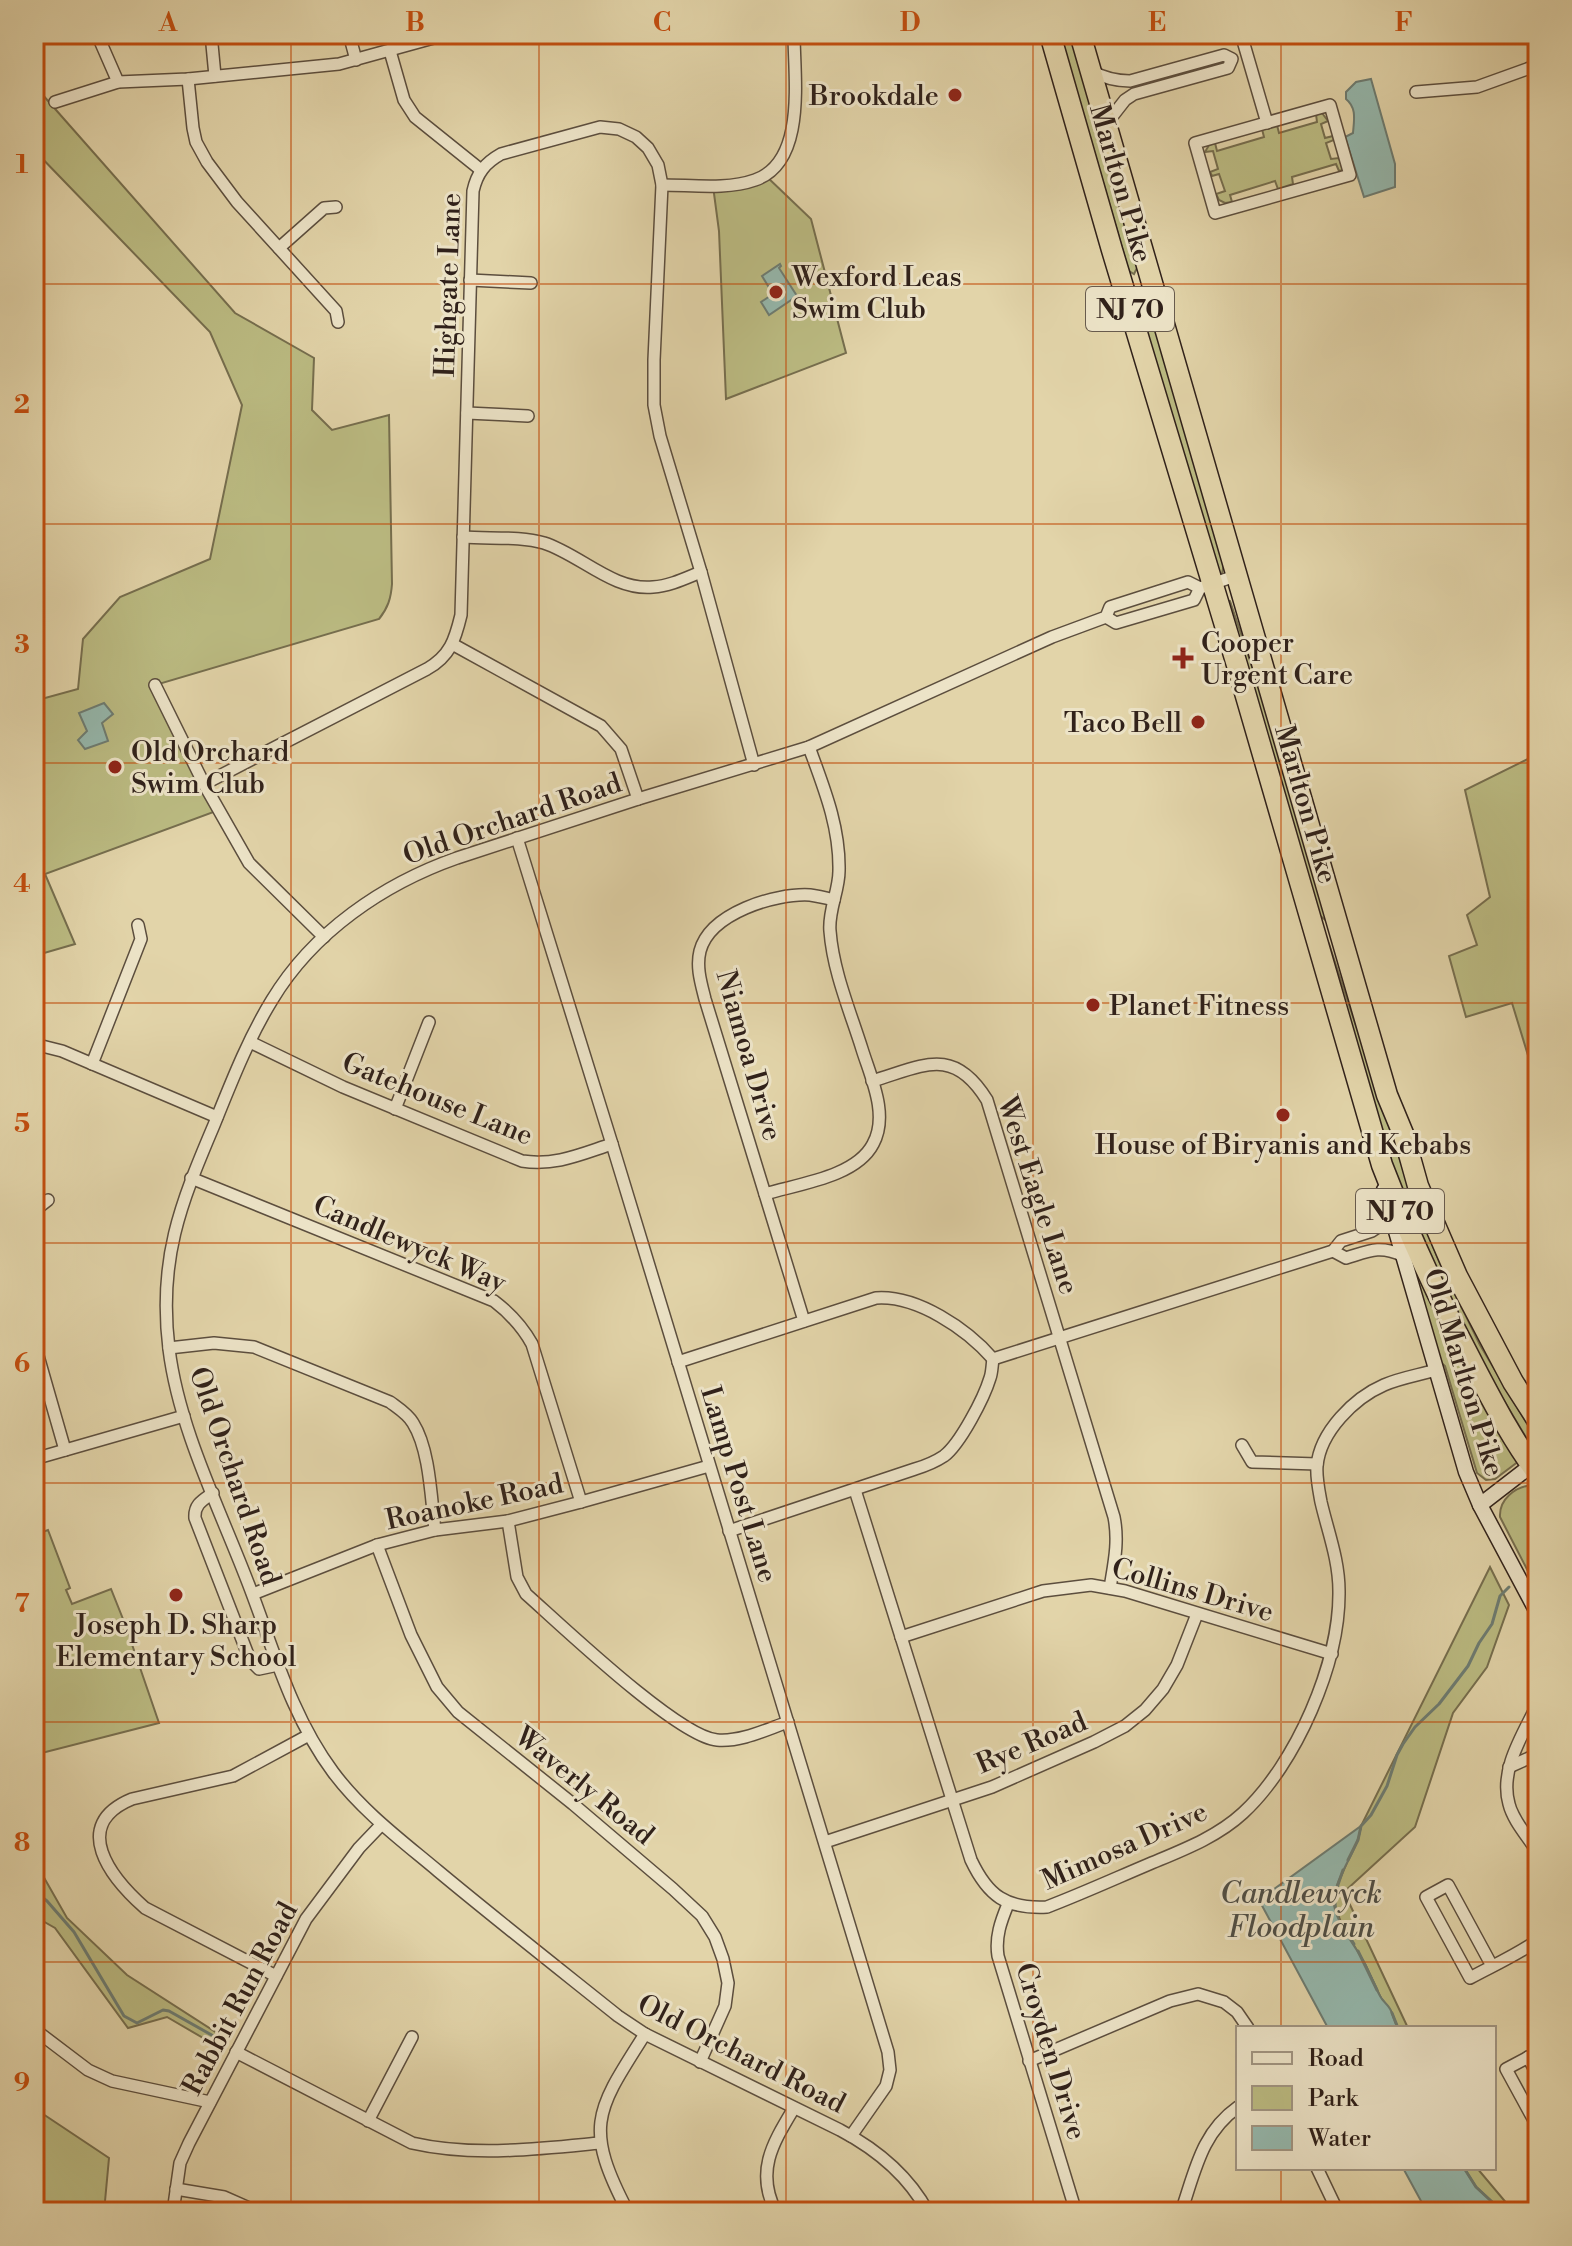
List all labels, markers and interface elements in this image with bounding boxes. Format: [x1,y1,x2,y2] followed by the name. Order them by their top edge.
[158,7,178,39] text: A
[405,7,425,39] text: B
[653,7,671,39] text: C
[900,7,920,39] text: D
[1148,7,1166,39] text: E
[1395,7,1413,39] text: F
[808,79,939,114] place label: Brookdale
[946,86,964,104] marker: Brookdale
[1081,100,1160,267] street label: Marlton Pike
[16,149,29,181] text: 1
[428,192,469,378] street label: Highgate Lane
[791,260,962,327] place label: Wexford Leas Swim Club
[767,283,785,301] marker: Wexford Leas Swim Club
[1086,287,1174,331] road number: NJ 70
[14,389,30,421] text: 2
[1201,626,1353,693] place label: Cooper Urgent Care
[14,629,30,661] text: 3
[1172,647,1194,669] marker: Cooper Urgent Care
[1064,706,1182,741] place label: Taco Bell
[1189,713,1207,731] marker: Taco Bell
[1266,721,1345,888] street label: Marlton Pike
[131,735,289,802] place label: Old Orchard Swim Club
[106,758,124,776] marker: Old Orchard Swim Club
[399,766,626,873] street label: Old Orchard Road
[13,868,31,900] text: 4
[708,966,790,1145] street label: Niamoa Drive
[1109,989,1289,1024] place label: Planet Fitness
[1084,996,1102,1014] marker: Planet Fitness
[337,1045,538,1154] street label: Gatehouse Lane
[989,1091,1086,1299] street label: West Eagle Lane
[1274,1106,1292,1124] marker: House of Biryanis and Kebabs
[14,1108,30,1140] text: 5
[1095,1128,1471,1163] place label: House of Biryanis and Kebabs
[308,1188,512,1301] street label: Candlewyck Way
[1356,1189,1444,1233] road number: NJ 70
[1415,1264,1512,1481] street label: Old Marlton Pike
[14,1348,30,1380] text: 6
[181,1363,288,1590] street label: Old Orchard Road
[692,1382,785,1587] street label: Lamp Post Lane
[382,1467,566,1538] street label: Roanoke Road
[1108,1551,1278,1630] street label: Collins Drive
[167,1586,185,1604] marker: Joseph D. Sharp Elementary School
[14,1588,30,1620] text: 7
[56,1608,296,1675] place label: Joseph D. Sharp Elementary School
[971,1704,1092,1782] street label: Rye Road
[506,1719,661,1853] street label: Waverly Road
[1036,1794,1213,1899] street label: Mimosa Drive
[14,1827,30,1859] text: 8
[1220,1875,1382,1947] water label: Candlewyck Floodplain
[175,1896,306,2101] street label: Rabbit Run Road
[1007,1959,1094,2144] street label: Croyden Drive
[631,1987,851,2122] street label: Old Orchard Road
[1236,2026,1496,2170] legend
[1308,2044,1364,2074] text: Road
[14,2067,30,2099] text: 9
[1308,2084,1359,2114] text: Park
[1307,2124,1371,2154] text: Water

